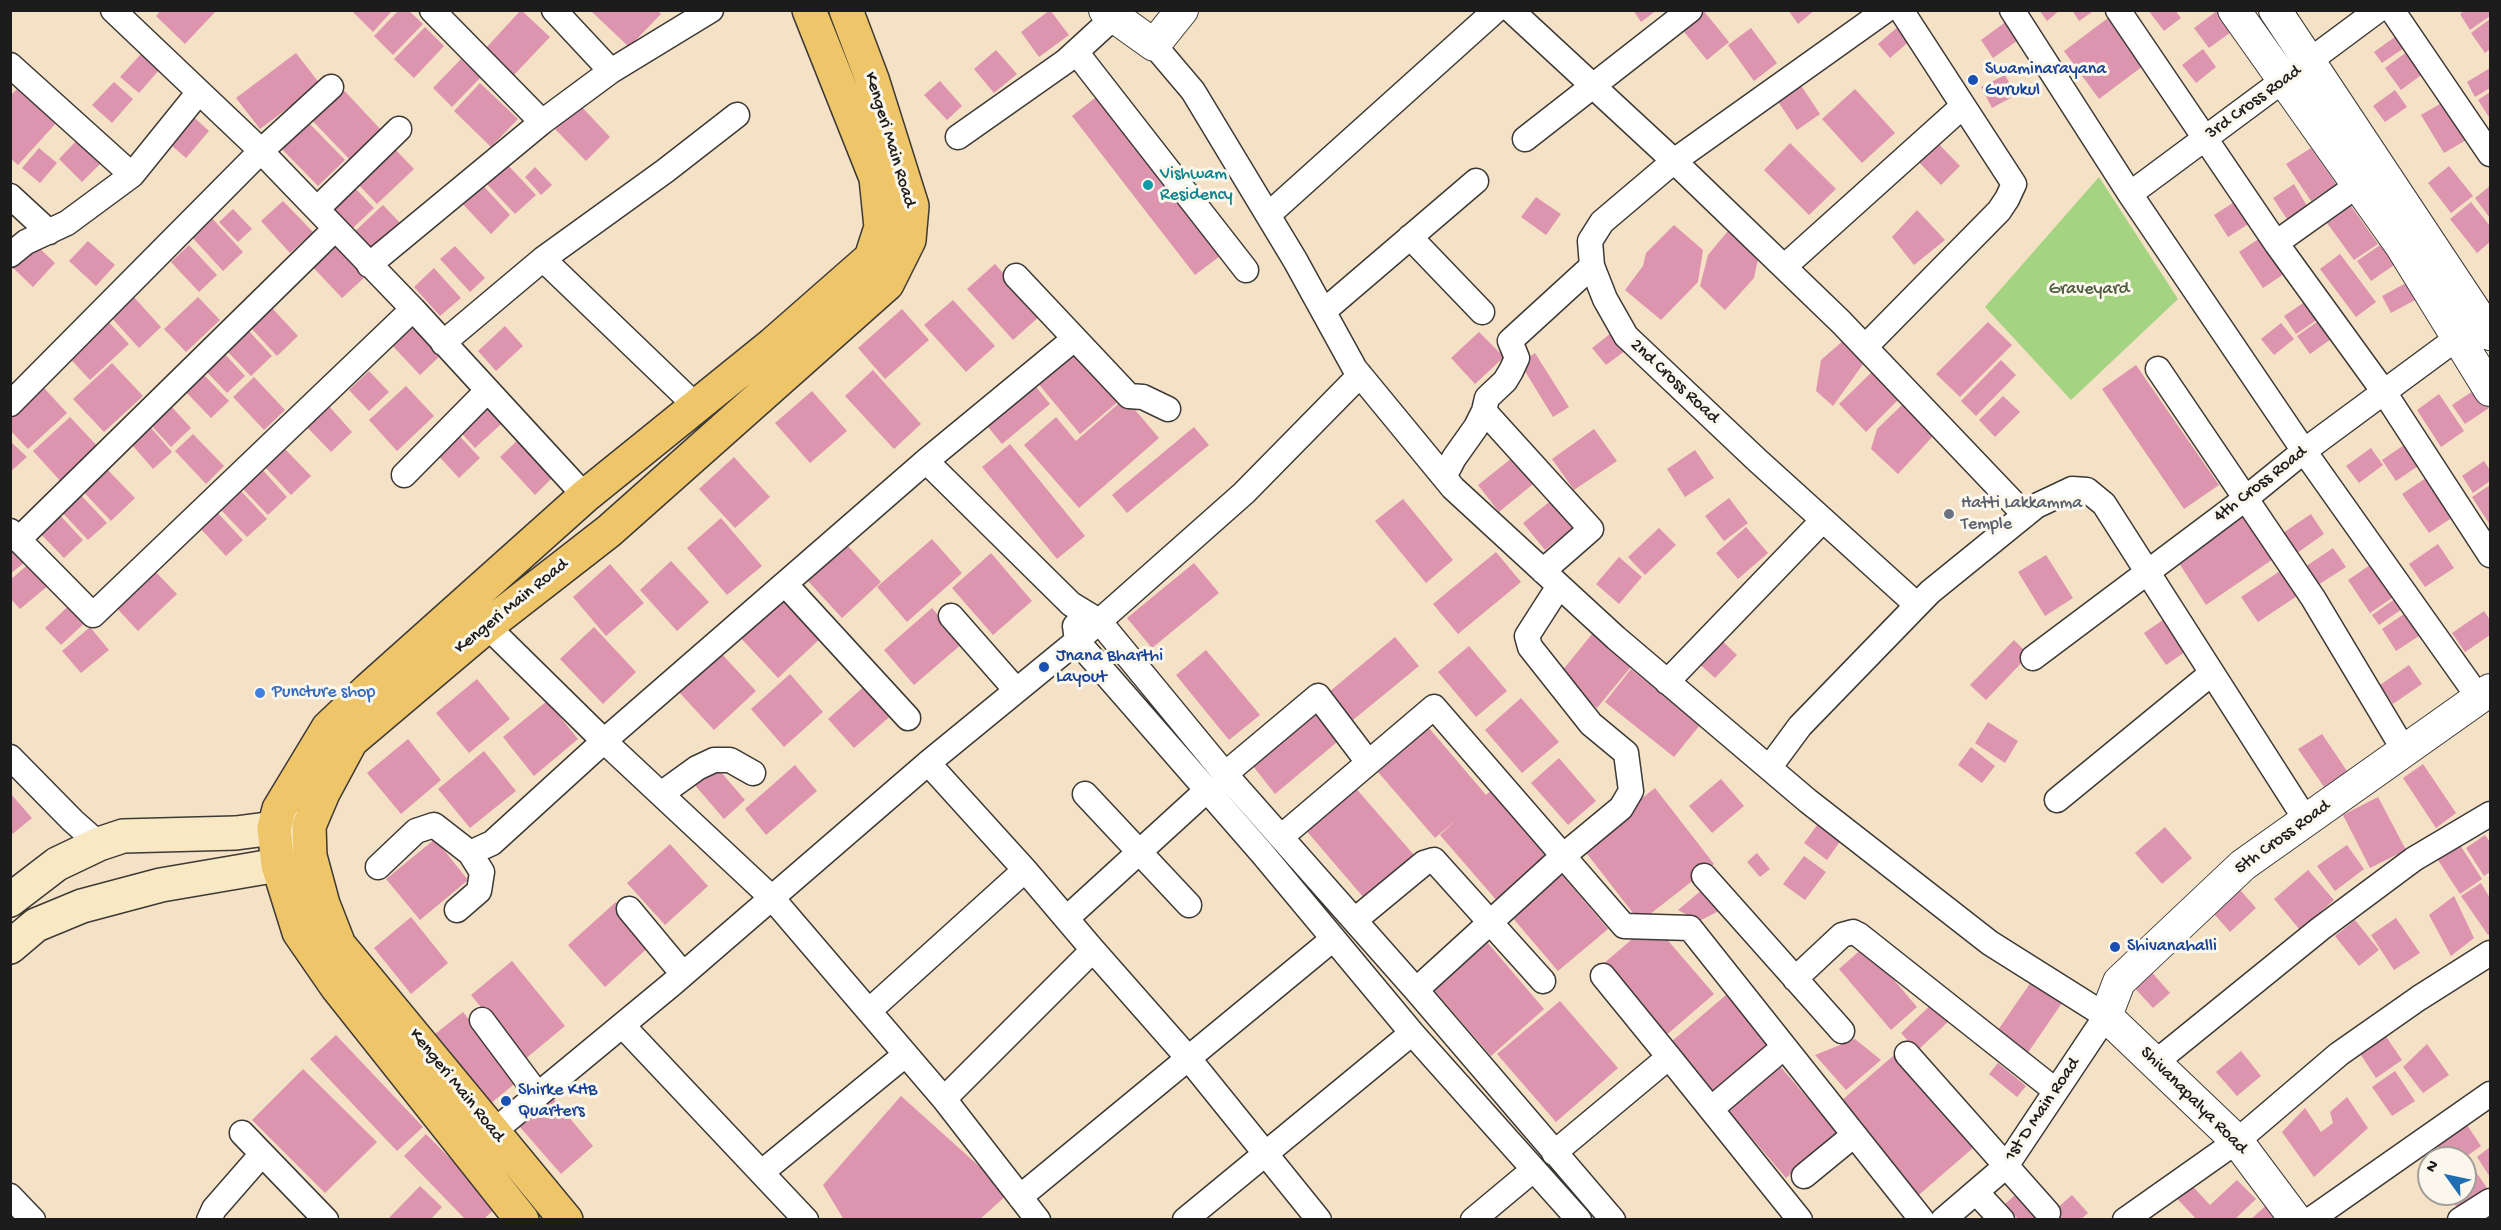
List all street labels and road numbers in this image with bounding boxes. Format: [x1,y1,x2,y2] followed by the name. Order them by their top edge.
[2202,61,2306,145] street label: 3rd Cross Road
[858,70,920,210] street label: Kengeri Main Road
[1625,335,1723,429] street label: 2nd Cross Road
[2210,442,2312,528] street label: 4th Cross Road
[451,554,573,660] street label: Kengeri Main Road
[2231,796,2335,880] street label: 5th Cross Road
[403,1025,509,1147] street label: Kengeri Main Road
[2135,1043,2251,1159] street label: Shivanapalya Road
[2000,1054,2086,1166] street label: 1st D Main Road

